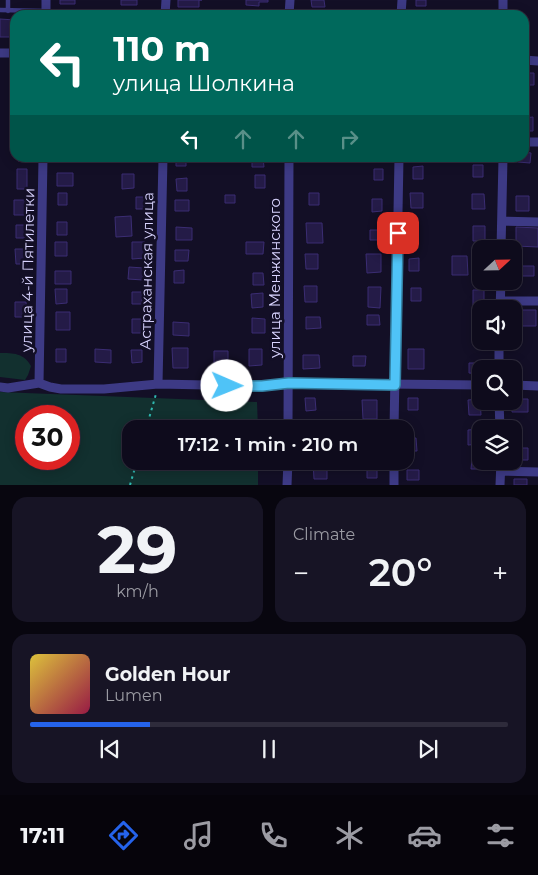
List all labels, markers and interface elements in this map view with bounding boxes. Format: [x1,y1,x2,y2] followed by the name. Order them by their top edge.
[113,27,211,70] text: 110 m
[30,30,95,95] icon: left
[113,70,295,97] text: улица Шолкина
[176,125,204,153] icon: left
[229,125,257,153] icon: ahead
[282,125,310,153] icon: ahead
[335,125,363,153] icon: right
[17,188,38,353] street label: улица 4-й Пятилетки
[136,192,157,350] street label: Астраханская улица
[265,198,284,359] street label: улица Менжинского
[377,212,419,254] pin
[384,219,412,247] icon: arrive
[472,240,522,290] north arrow
[472,240,522,470] map controls
[472,300,522,350] button: sound
[200,359,252,411] position arrow
[472,360,522,410] button: search
[15,405,80,470] speed limit sign: 30
[472,420,522,470] button: layers
[178,433,358,456] text: 17:12 · 1 min · 210 m
[98,510,177,589] text: 29
[293,525,355,544] text: Climate
[369,549,432,596] text: 20°
[293,556,309,590] text: −
[492,556,508,590] text: +
[116,582,159,601] text: km/h
[105,663,231,686] text: Golden Hour
[105,686,163,705] text: Lumen
[96,735,124,763] icon: previous
[255,735,283,763] icon: pause
[414,735,442,763] icon: next
[106,818,141,853] icon: directions
[181,818,216,853] icon: music
[256,818,291,853] icon: phone
[332,818,367,853] icon: climate
[407,818,442,853] icon: car
[483,818,518,853] icon: filters
[20,822,65,849] text: 17:11

